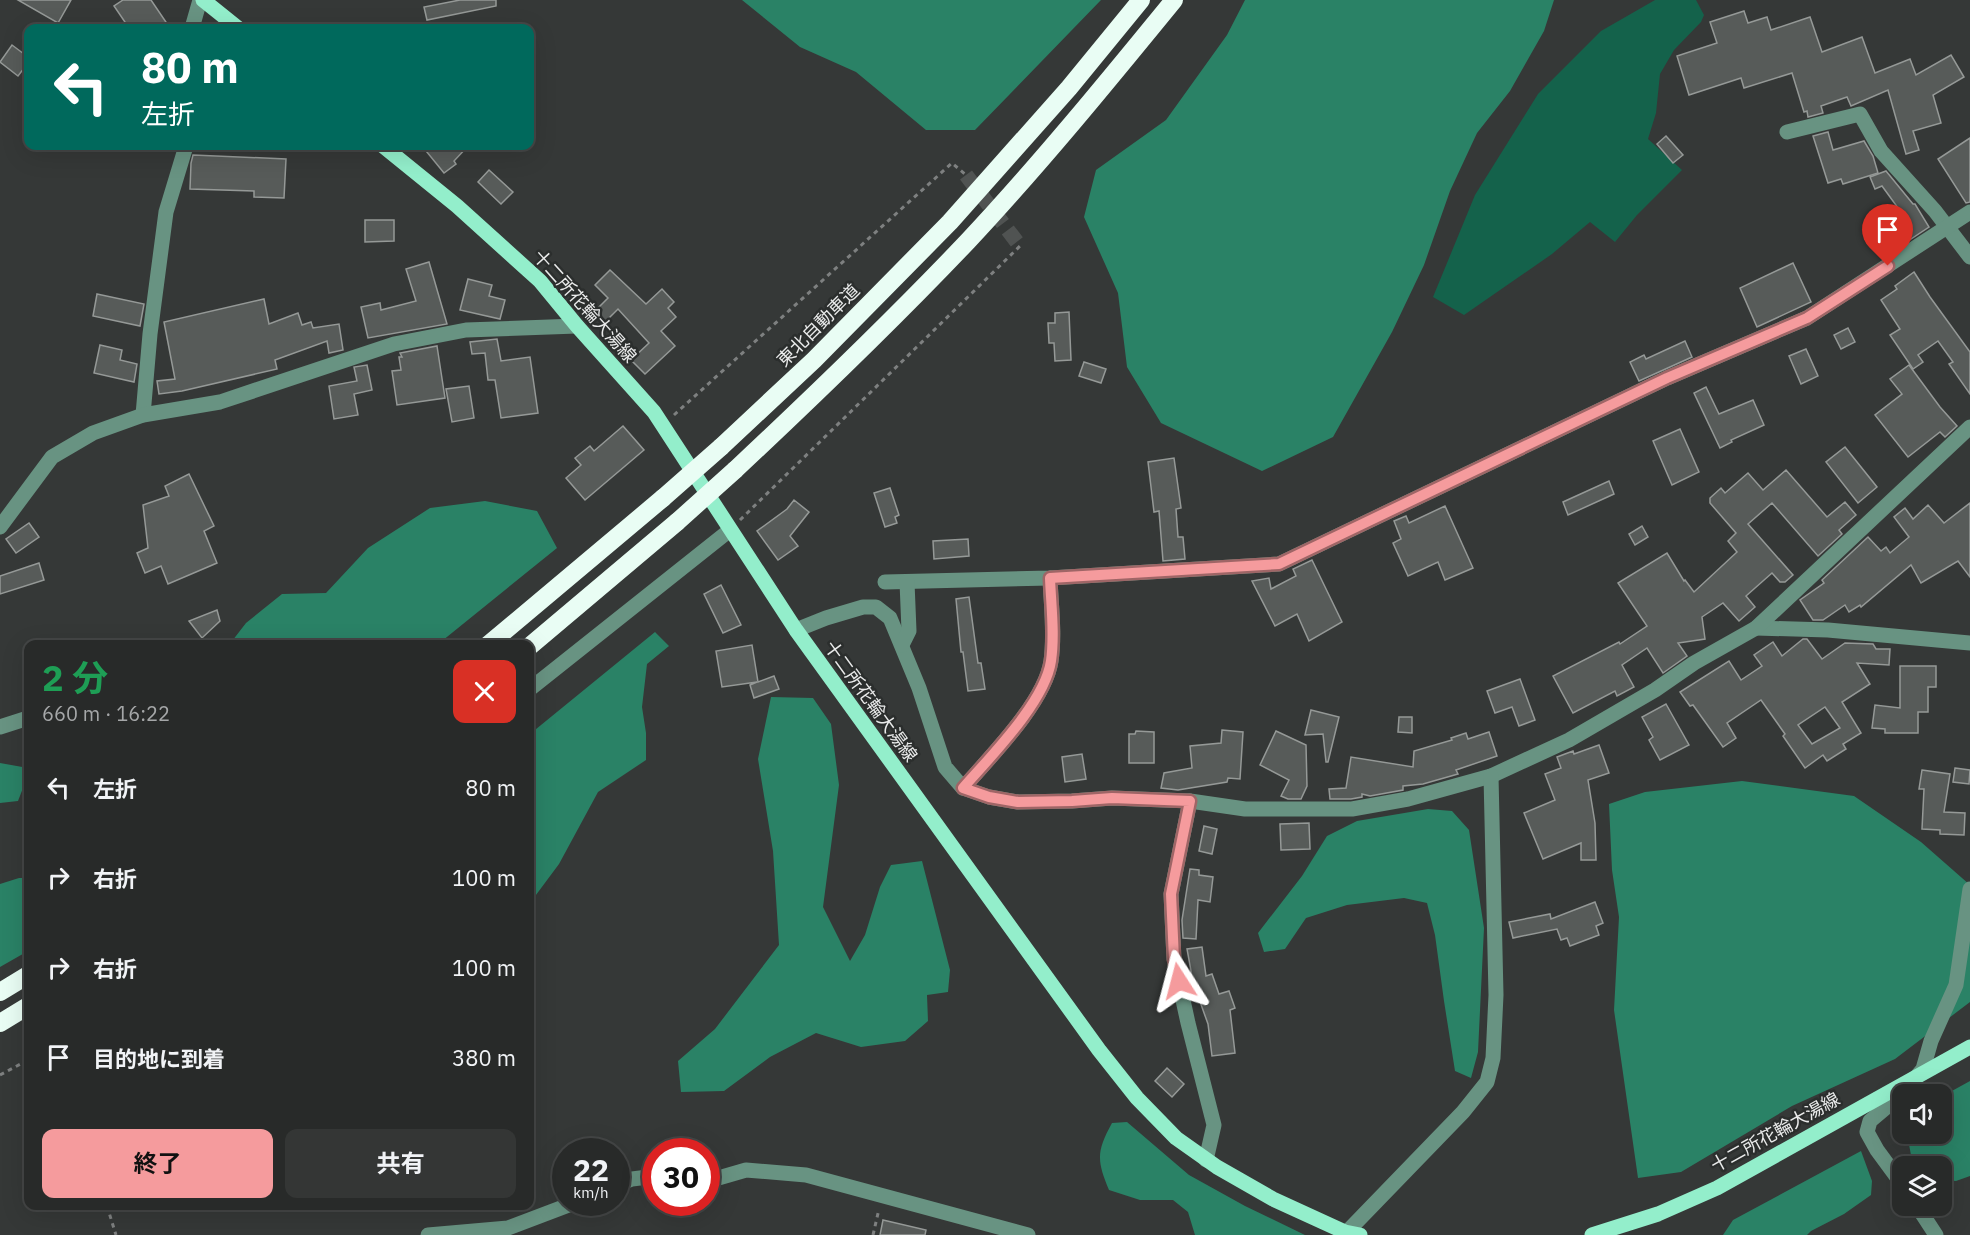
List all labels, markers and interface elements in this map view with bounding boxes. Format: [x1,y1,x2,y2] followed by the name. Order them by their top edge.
[141,40,239,95] text: 80 m
[42,48,120,126] icon: left
[141,96,195,131] text: 左折
[1862,204,1913,266] pin
[1871,213,1904,246] icon: arrive
[528,245,642,367] street label: 十二所花輪大湯線
[772,279,864,371] street label: 東北自動車道
[819,636,923,766] street label: 十二所花輪大湯線
[42,654,108,701] text: 2 分
[453,660,516,723] button: close
[42,700,170,727] text: 660 m · 16:22
[42,771,75,804] icon: left
[465,773,516,802] text: 80 m
[93,774,137,803] text: 左折
[42,861,75,894] icon: right
[452,863,516,892] text: 100 m
[93,864,137,893] text: 右折
[1147,949,1211,1013] position arrow
[42,951,75,984] icon: right
[452,953,516,982] text: 100 m
[93,954,137,983] text: 右折
[42,1041,75,1074] icon: arrive
[452,1043,516,1072] text: 380 m
[93,1044,225,1073] text: 目的地に到着
[1892,1084,1952,1216] map controls
[1892,1084,1952,1144] button: sound
[1706,1087,1844,1177] street label: 十二所花輪大湯線
[42,1129,273,1198] button: 終了
[285,1129,516,1198] button: 共有
[642,1138,720,1216] speed limit sign: 30
[573,1150,609,1189] text: 22
[1892,1156,1952,1216] button: layers
[573,1183,609,1202] text: km/h

